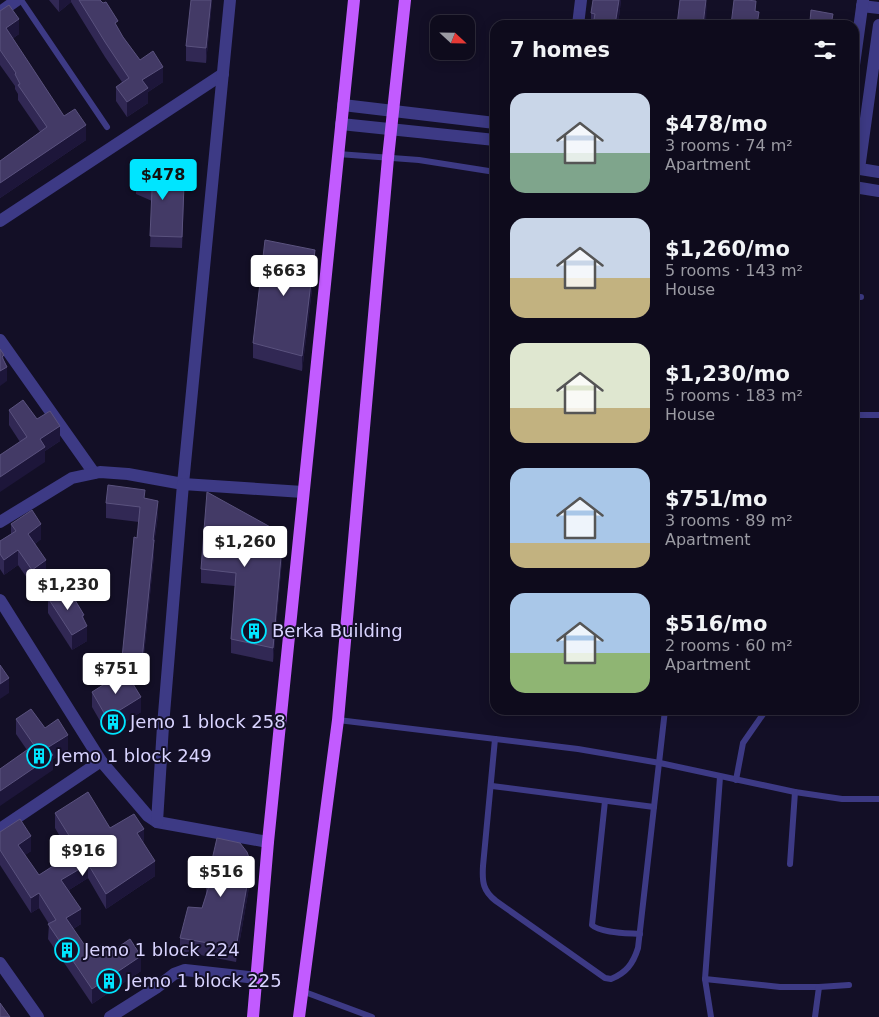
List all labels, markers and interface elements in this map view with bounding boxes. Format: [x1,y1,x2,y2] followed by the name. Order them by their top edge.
[430,15,475,60] north arrow
[430,15,475,60] map controls
[811,36,839,64] icon: filters
[510,38,610,62] text: 7 homes
[665,112,767,136] text: $478/mo
[550,113,610,173] icon: home
[665,136,793,155] text: 3 rooms · 74 m²
[665,155,751,174] text: Apartment
[133,158,193,201] pin: $478
[141,165,185,184] text: $478
[665,237,790,261] text: $1,260/mo
[550,238,610,298] icon: home
[254,254,314,297] pin: $663
[262,261,306,280] text: $663
[665,261,803,280] text: 5 rooms · 143 m²
[665,280,715,299] text: House
[665,362,790,386] text: $1,230/mo
[550,363,610,423] icon: home
[665,386,803,405] text: 5 rooms · 183 m²
[665,405,715,424] text: House
[665,487,767,511] text: $751/mo
[550,488,610,548] icon: home
[665,511,793,530] text: 3 rooms · 89 m²
[204,526,286,568] pin: $1,260
[665,530,751,549] text: Apartment
[214,532,276,551] text: $1,260
[27,568,109,611] pin: $1,230
[37,575,99,594] text: $1,230
[665,612,767,636] text: $516/mo
[550,613,610,673] icon: home
[241,618,267,644] building icon: Berka Building
[272,620,403,641] place label: Berka Building
[665,636,793,655] text: 2 rooms · 60 m²
[86,652,146,695] pin: $751
[665,655,751,674] text: Apartment
[94,659,138,678] text: $751
[100,709,126,735] building icon: Jemo 1 block 258
[129,711,286,732] place label: Jemo 1 block 258
[26,743,52,769] building icon: Jemo 1 block 249
[55,745,212,766] place label: Jemo 1 block 249
[53,834,113,877] pin: $916
[61,841,105,860] text: $916
[191,856,251,898] pin: $516
[199,862,243,881] text: $516
[54,937,80,963] building icon: Jemo 1 block 224
[83,939,240,960] place label: Jemo 1 block 224
[96,968,122,994] building icon: Jemo 1 block 225
[125,970,282,991] place label: Jemo 1 block 225

